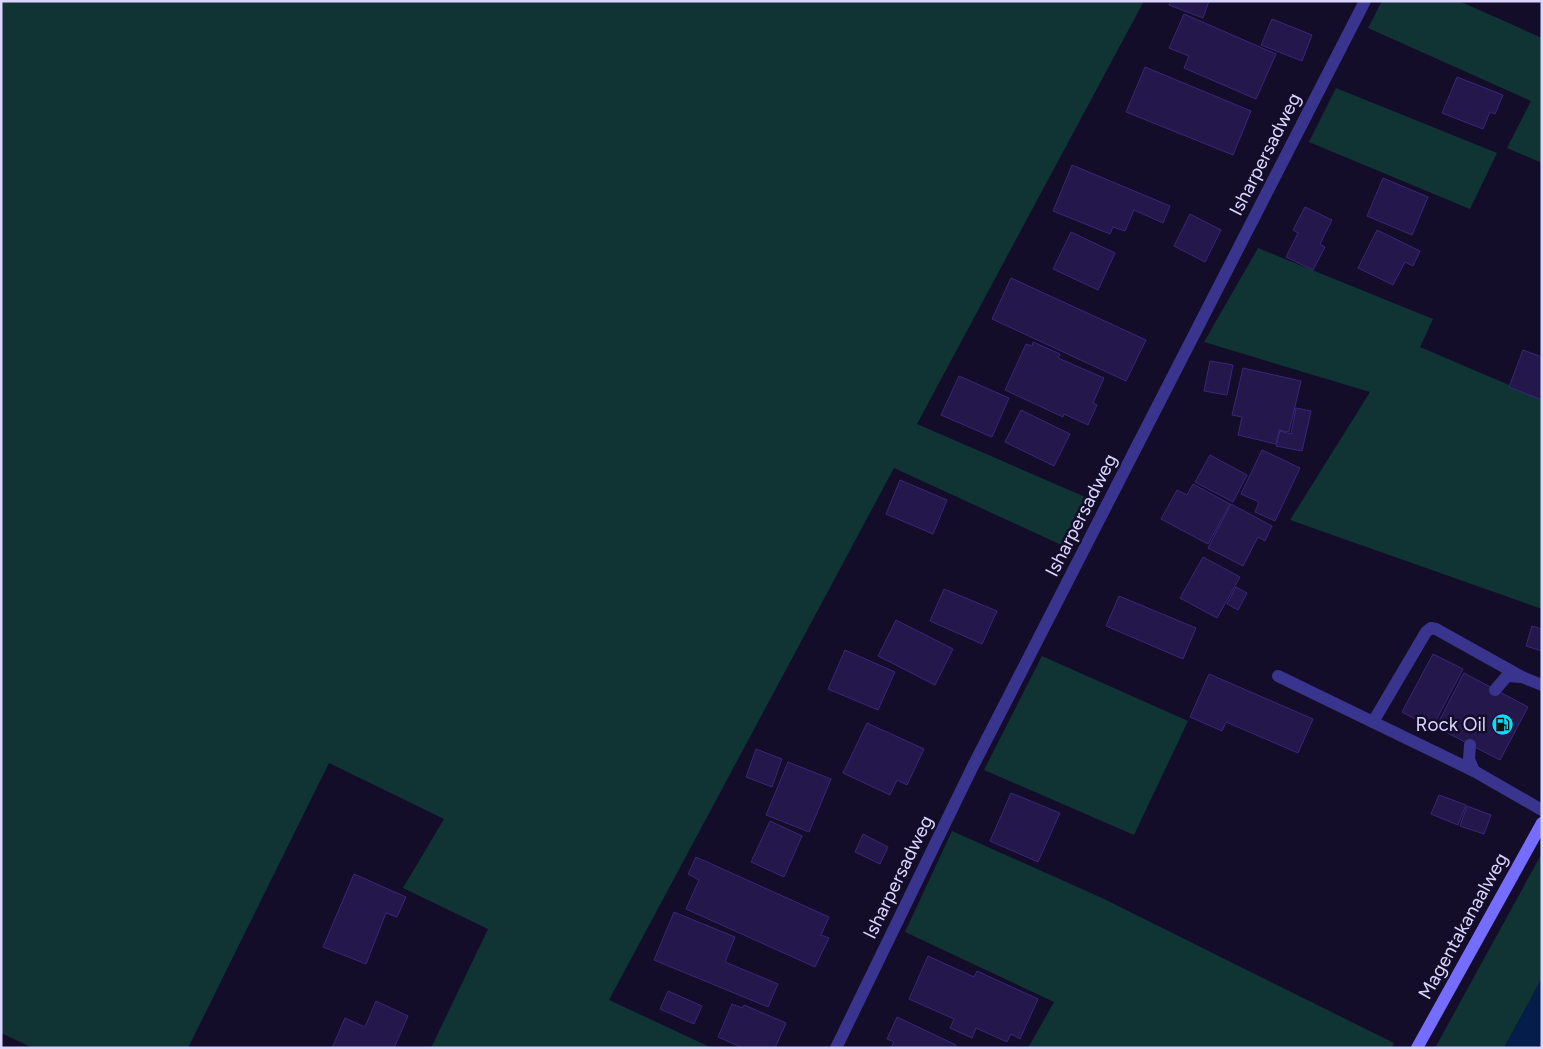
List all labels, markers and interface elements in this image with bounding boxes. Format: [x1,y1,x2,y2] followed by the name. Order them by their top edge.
[1224,89,1306,219] street label: Isharpersadweg
[1040,450,1122,580] street label: Isharpersadweg
[1490,712,1514,736] fuel station icon: Rock Oil
[1416,713,1486,736] place label: Rock Oil
[858,811,938,943] street label: Isharpersadweg
[1413,849,1513,1003] street label: Magentakanaalweg

